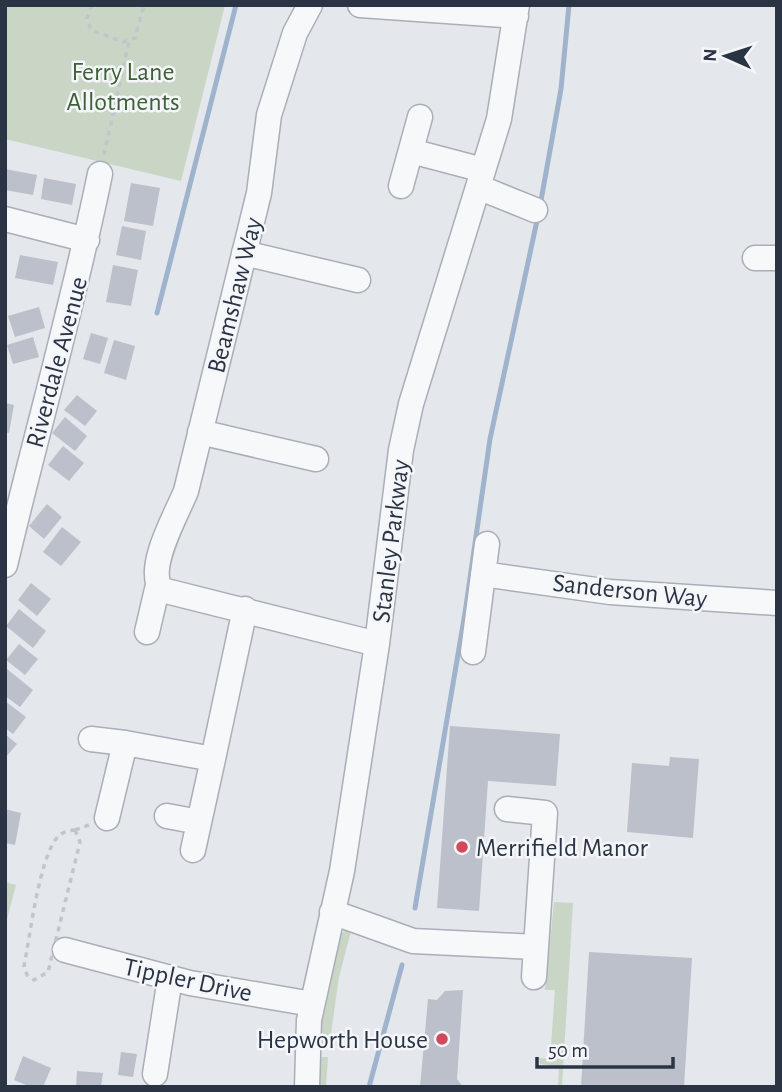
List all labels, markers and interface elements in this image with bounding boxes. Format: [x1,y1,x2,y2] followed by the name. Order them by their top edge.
[691,21,761,91] north arrow
[701,48,720,62] text: N
[66,59,180,115] park label: Ferry Lane Allotments
[203,215,267,376] street label: Beamshaw Way
[22,274,92,450] street label: Riverdale Avenue
[368,458,414,624] street label: Stanley Parkway
[551,570,708,612] street label: Sanderson Way
[476,835,649,861] place label: Merrifield Manor
[454,839,470,855] marker: Merrifield Manor
[121,954,254,1006] street label: Tippler Drive
[537,1026,674,1070] scale bar
[257,1027,428,1053] place label: Hepworth House
[434,1031,450,1047] marker: Hepworth House
[548,1040,588,1061] text: 50 m

